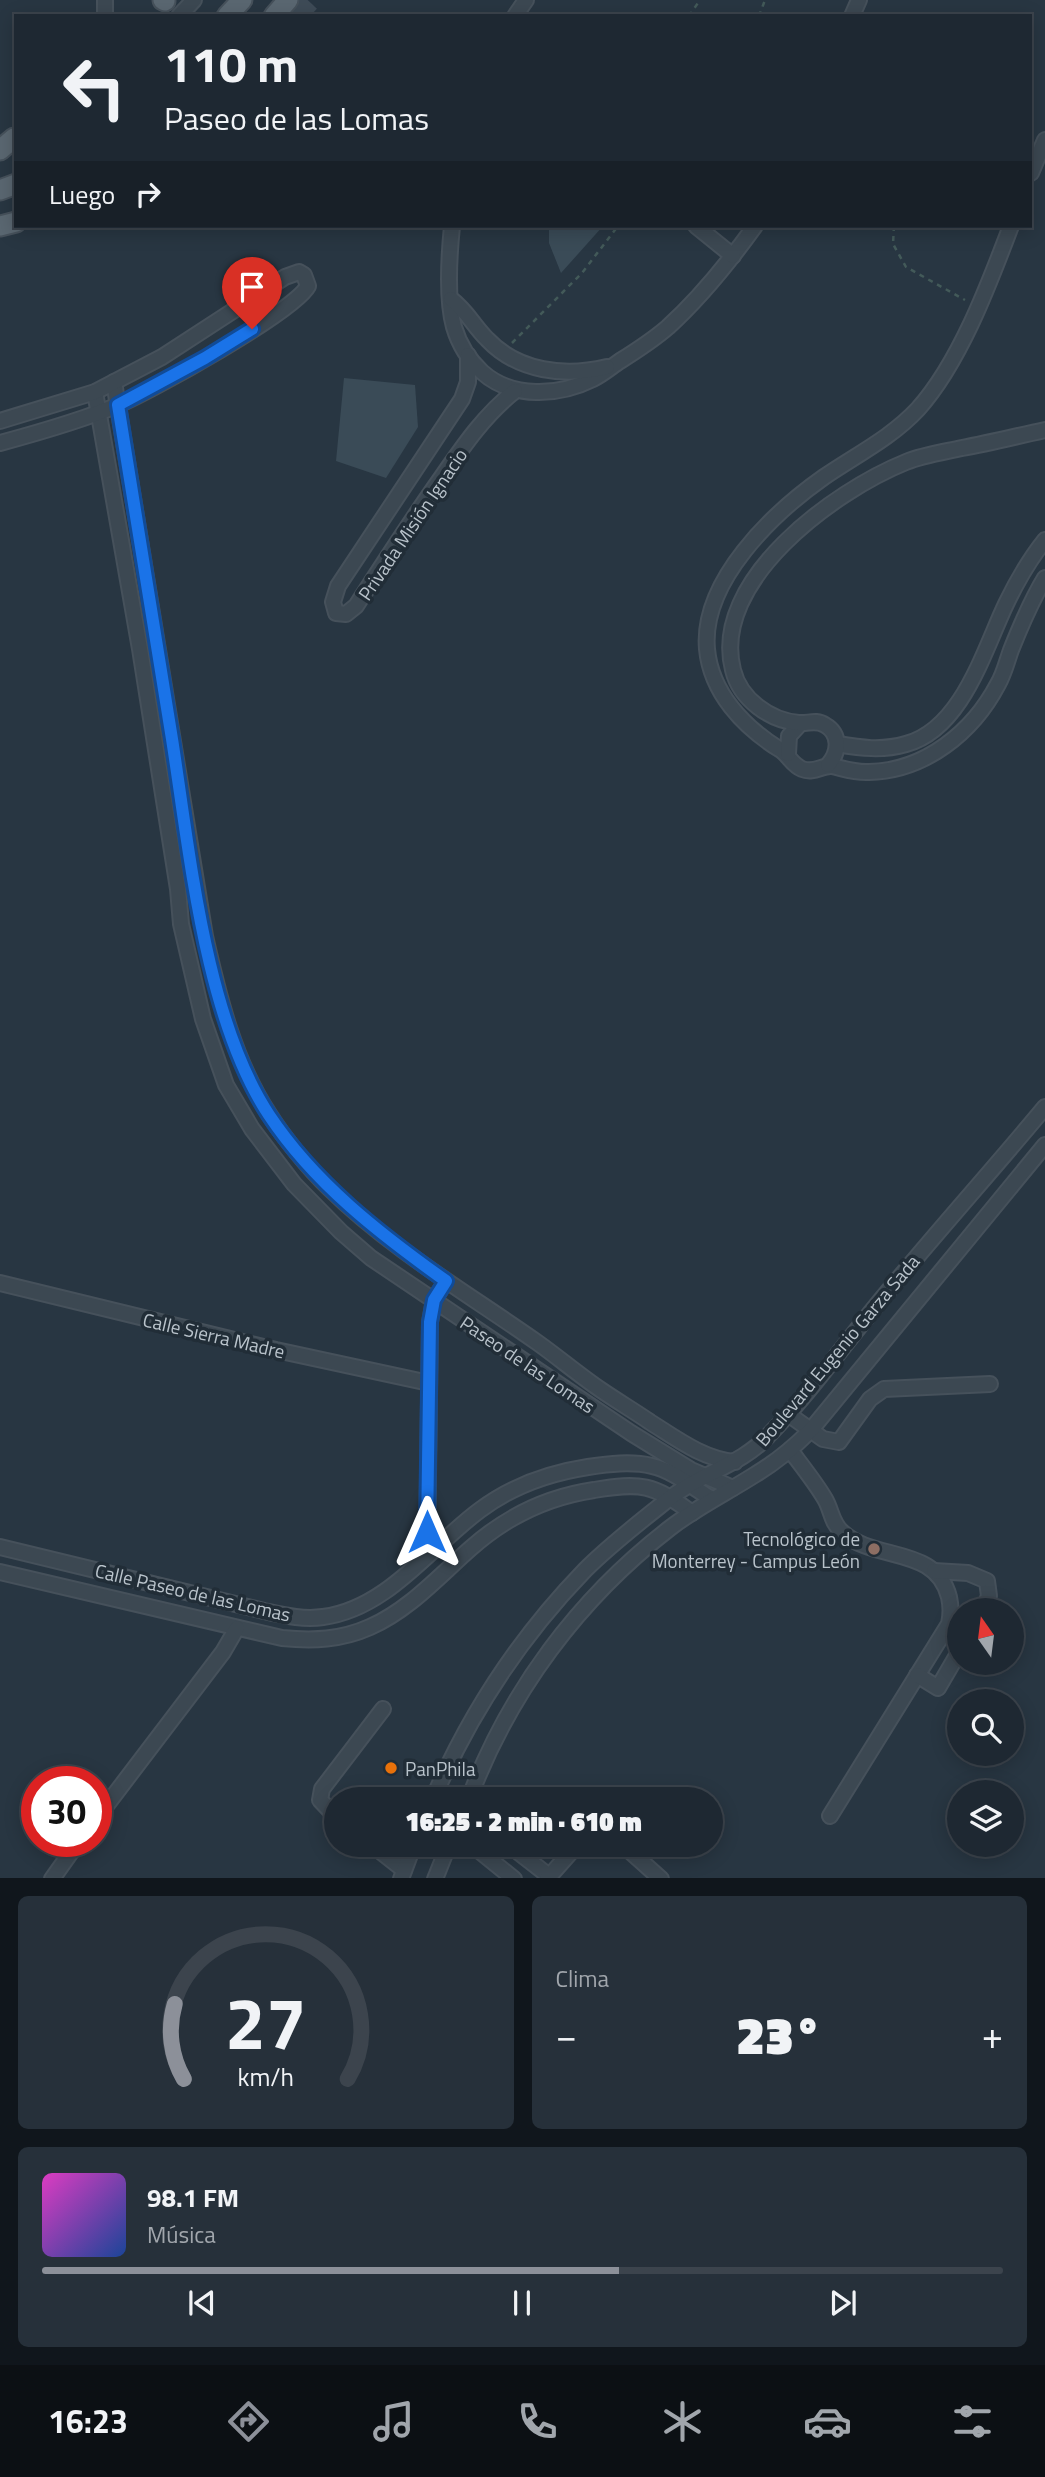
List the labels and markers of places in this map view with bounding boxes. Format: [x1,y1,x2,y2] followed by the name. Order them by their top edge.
[222,257,282,329] pin
[652,1524,860,1575] place label: Tecnológico de Monterrey - Campus León
[866,1541,882,1557] marker: Tecnológico de Monterrey - Campus León
[405,1754,476,1783] place label: PanPhila
[383,1760,399,1776] marker: PanPhila

